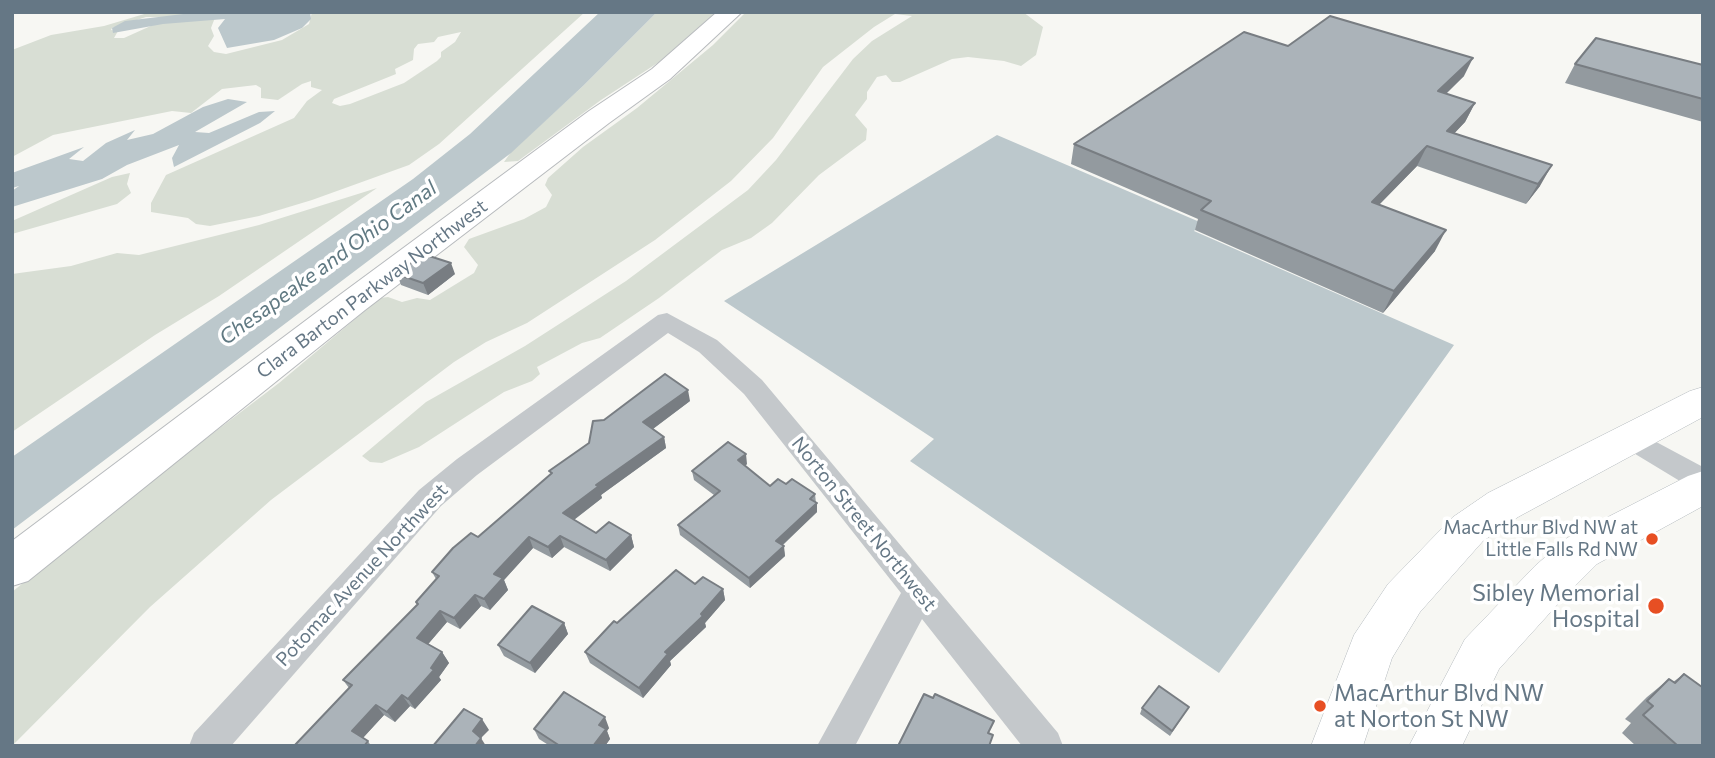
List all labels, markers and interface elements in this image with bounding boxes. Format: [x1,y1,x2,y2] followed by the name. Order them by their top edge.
[214,176,442,350] water label: Chesapeake and Ohio Canal
[252,195,492,383] street label: Clara Barton Parkway Northwest
[787,432,941,616] street label: Norton Street Northwest
[271,479,453,671] street label: Potomac Avenue Northwest
[1443,517,1638,561] place label: MacArthur Blvd NW at Little Falls Rd NW
[1644,531,1660,547] marker: MacArthur Blvd NW at Little Falls Rd NW
[1472,579,1640,633] place label: Sibley Memorial Hospital
[1646,596,1666,616] marker: Sibley Memorial Hospital
[1334,679,1544,733] place label: MacArthur Blvd NW at Norton St NW
[1312,698,1328,714] marker: MacArthur Blvd NW at Norton St NW

